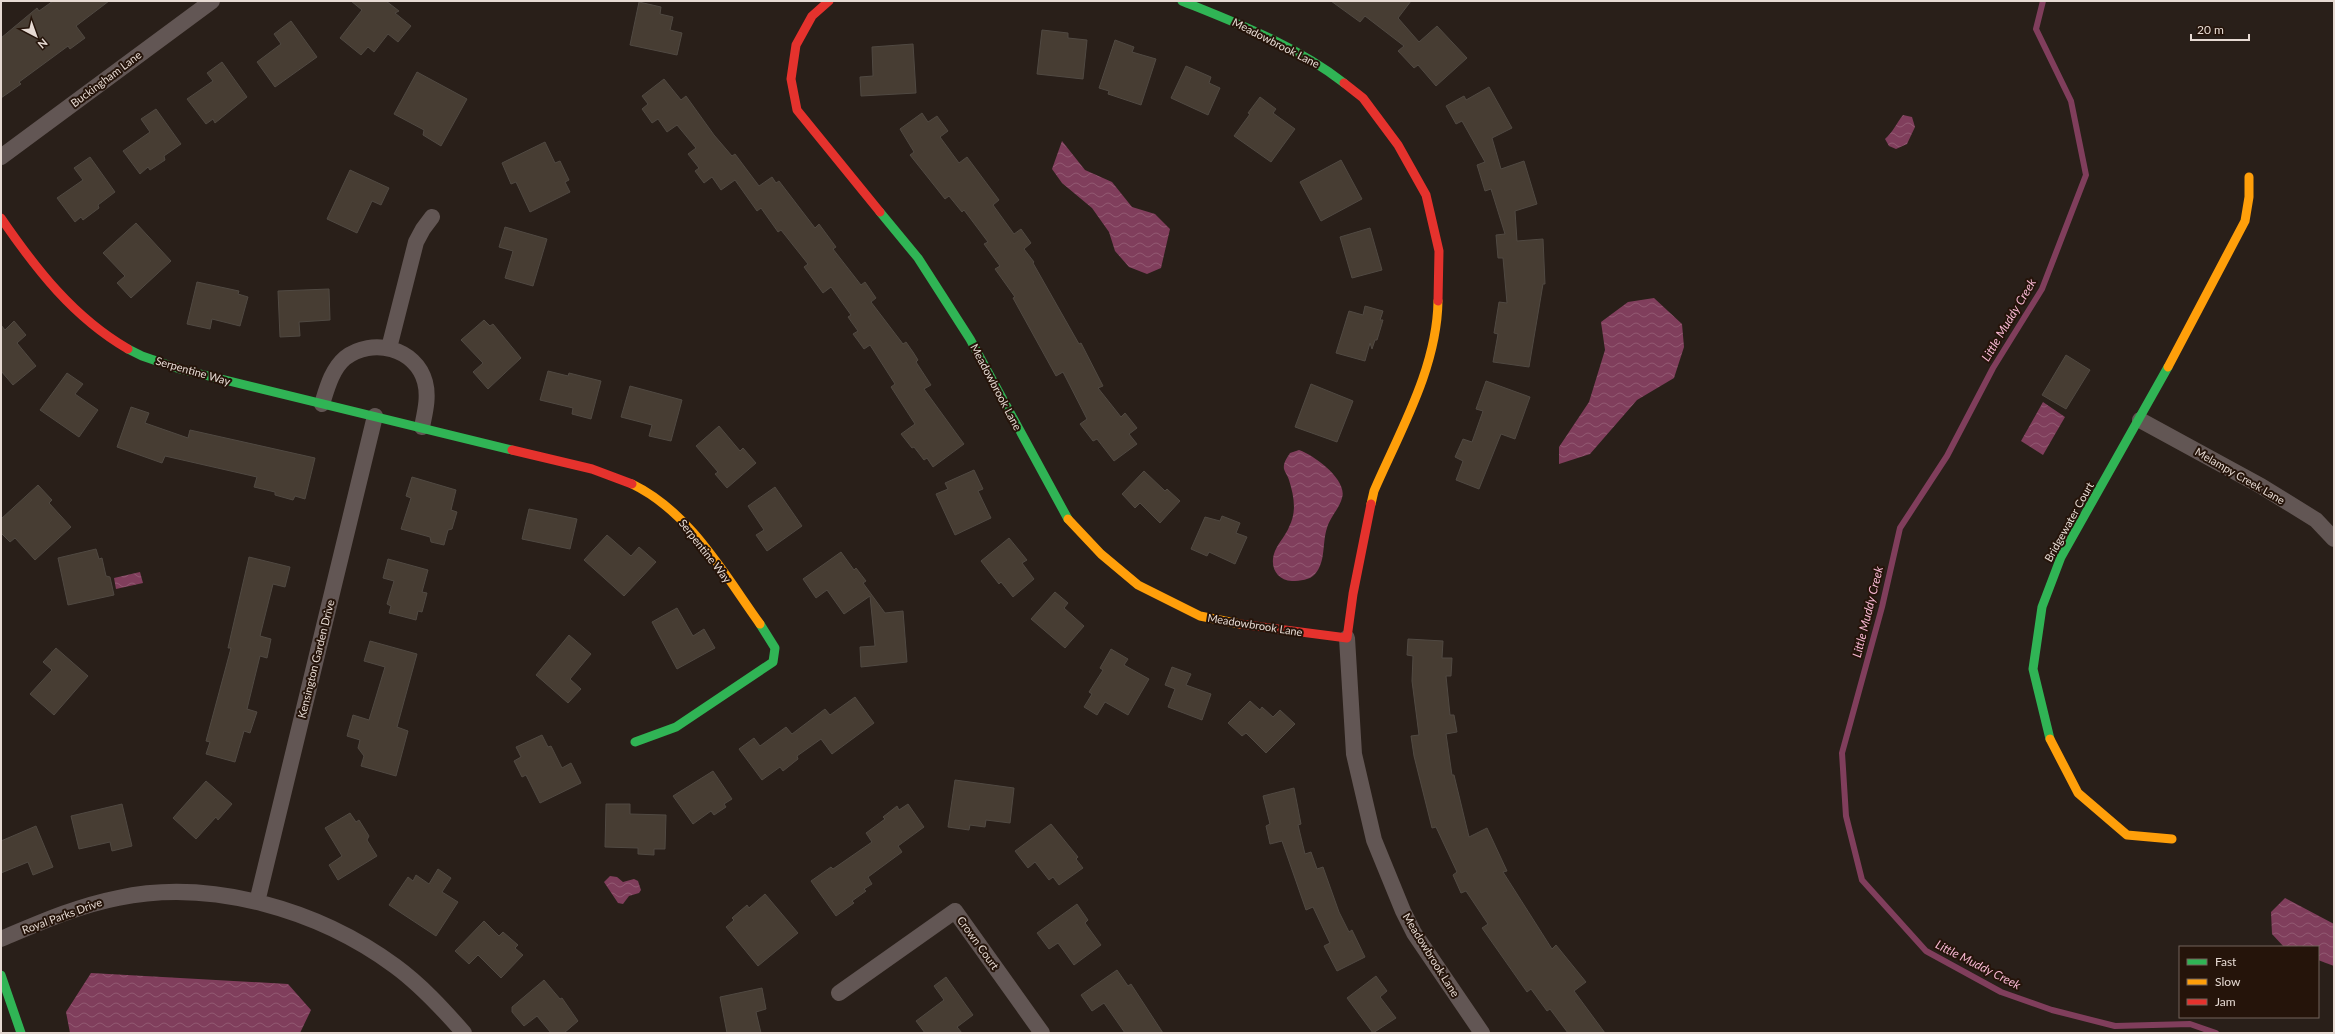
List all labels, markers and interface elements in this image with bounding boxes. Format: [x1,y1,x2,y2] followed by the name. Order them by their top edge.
[1230,15,1322,70] street label: Meadowbrook Lane
[16,16,56,56] north arrow
[2191,16,2249,42] scale bar
[2197,22,2224,37] text: 20 m
[35,36,50,52] text: N
[68,48,144,109] street label: Buckingham Lane
[1978,276,2039,364] water label: Little Muddy Creek
[968,341,1025,432] street label: Meadowbrook Lane
[154,354,232,387] street label: Serpentine Way
[2193,445,2288,507] street label: Melampy Creek Lane
[2041,480,2096,564] street label: Bridgewater Court
[677,516,734,585] street label: Serpentine Way
[1849,564,1886,659] water label: Little Muddy Creek
[294,598,337,719] street label: Kensington Garden Drive
[1207,611,1304,638] street label: Meadowbrook Lane
[20,895,104,936] street label: Royal Parks Drive
[1400,911,1463,999] street label: Meadowbrook Lane
[955,914,1002,972] street label: Crown Court
[1933,937,2024,993] water label: Little Muddy Creek
[2179,946,2319,1018] legend
[2215,954,2237,969] text: Fast
[2215,974,2241,989] text: Slow
[2215,994,2236,1009] text: Jam

